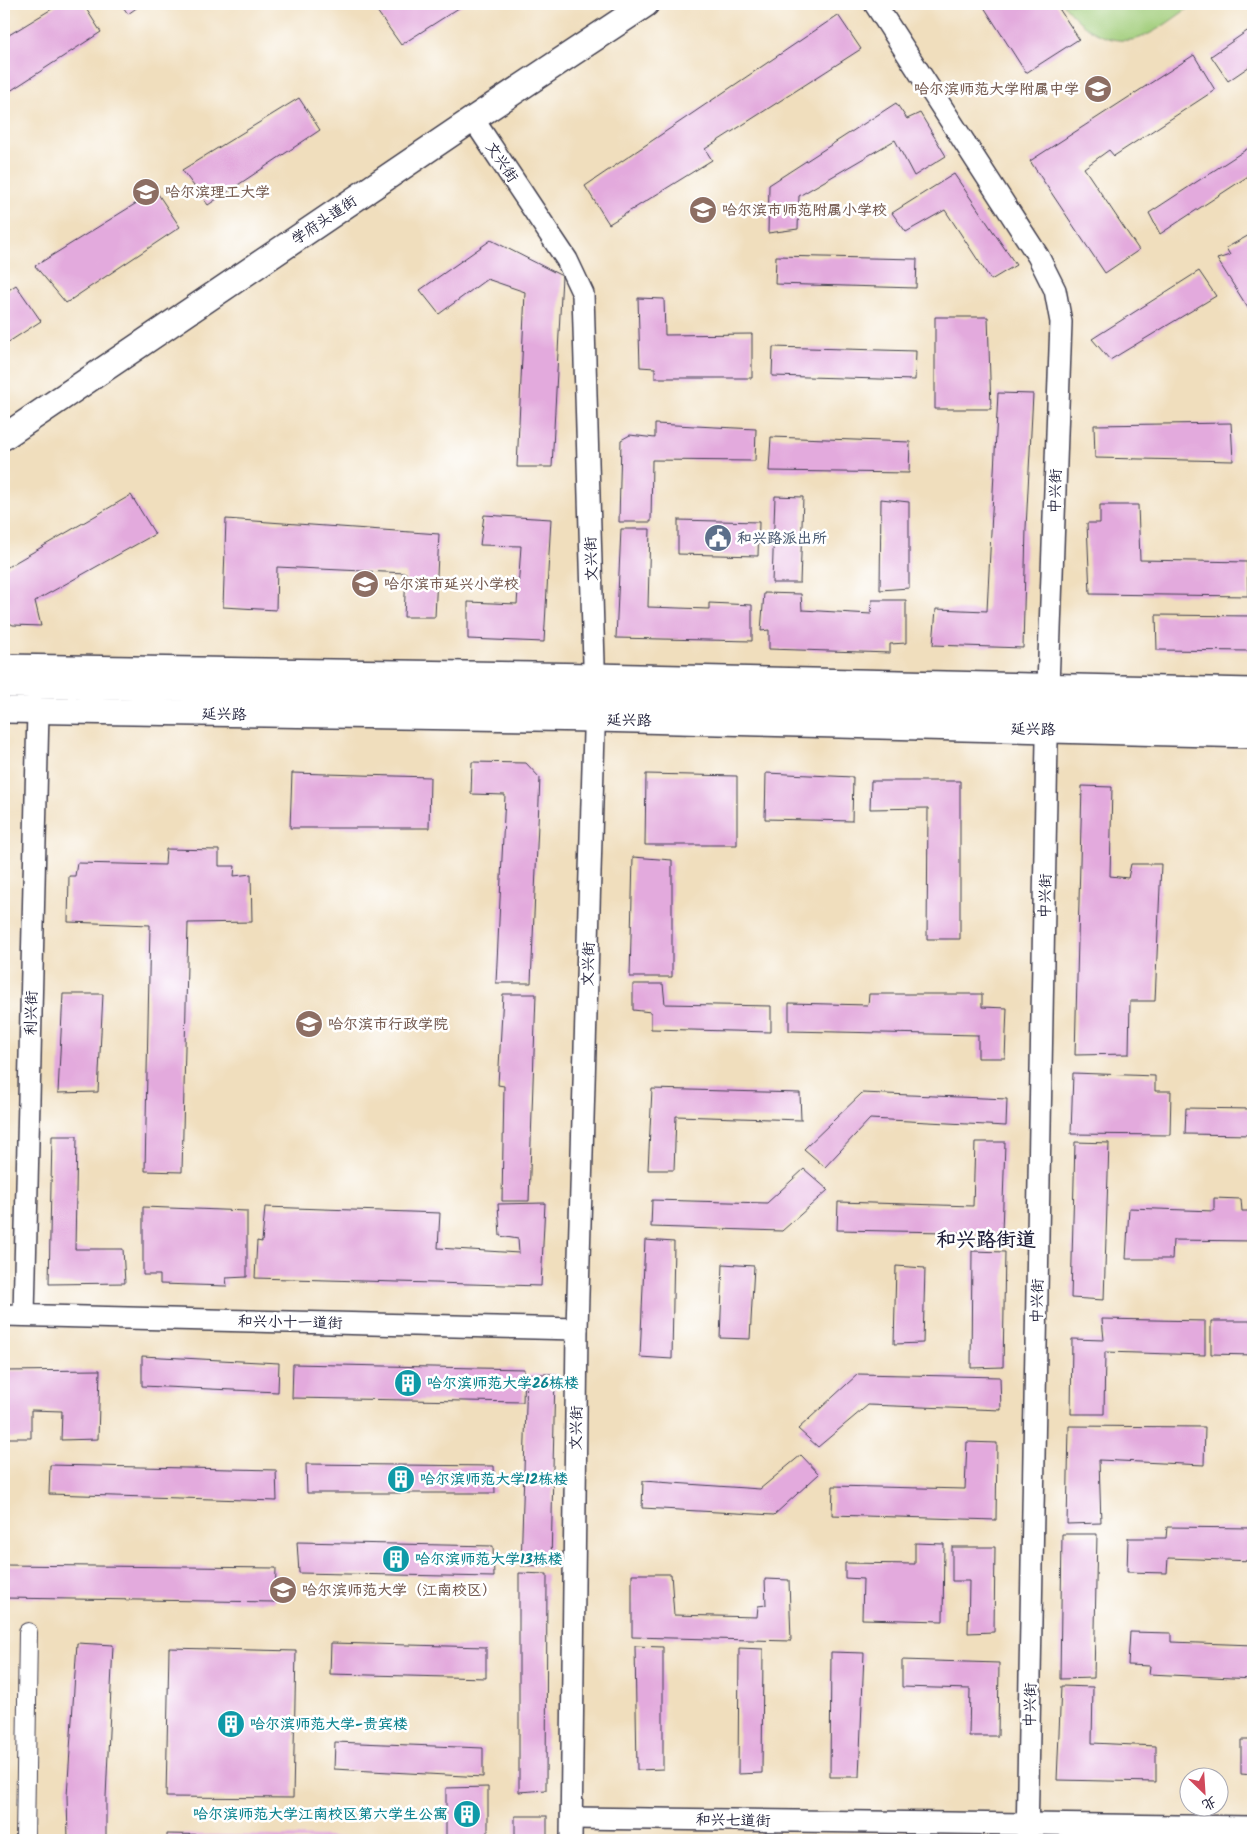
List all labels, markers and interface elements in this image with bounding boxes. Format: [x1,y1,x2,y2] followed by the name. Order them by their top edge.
[1083,74,1113,104] school or university icon: 哈尔滨师范大学附属中学
[914,78,1079,102] place label: 哈尔滨师范大学附属中学
[479,137,524,188] street label: 文兴街
[131,177,161,207] school or university icon: 哈尔滨理工大学
[165,181,270,205] place label: 哈尔滨理工大学
[287,190,362,252] street label: 学府头道街
[688,195,718,225] school or university icon: 哈尔滨市师范附属小学校
[722,199,887,223] place label: 哈尔滨市师范附属小学校
[1043,468,1069,514] street label: 中兴街
[703,523,733,553] public building icon: 和兴路派出所
[737,527,827,551] place label: 和兴路派出所
[579,536,605,582] street label: 文兴街
[350,569,380,599] school or university icon: 哈尔滨市延兴小学校
[384,573,519,597] place label: 哈尔滨市延兴小学校
[201,703,247,727] street label: 延兴路
[606,709,652,733] street label: 延兴路
[1010,718,1056,742] street label: 延兴路
[1034,873,1058,919] street label: 中兴街
[576,941,602,987] street label: 文兴街
[20,990,44,1036] street label: 利兴街
[294,1009,324,1039] school or university icon: 哈尔滨市行政学院
[328,1013,448,1037] place label: 哈尔滨市行政学院
[936,1225,1036,1257] district label: 和兴路街道
[1026,1278,1050,1324] street label: 中兴街
[237,1310,343,1336] street label: 和兴小十一道街
[393,1368,423,1398] building icon: 哈尔滨师范大学26栋楼
[427,1372,579,1396] place label: 哈尔滨师范大学26栋楼
[565,1405,589,1451] street label: 文兴街
[386,1464,416,1494] building icon: 哈尔滨师范大学12栋楼
[420,1468,568,1492] place label: 哈尔滨师范大学12栋楼
[381,1544,411,1574] building icon: 哈尔滨师范大学13栋楼
[415,1548,563,1572] place label: 哈尔滨师范大学13栋楼
[268,1575,298,1605] school or university icon: 哈尔滨师范大学（江南校区）
[302,1579,497,1603] place label: 哈尔滨师范大学（江南校区）
[1019,1682,1043,1728] street label: 中兴街
[216,1709,246,1739] building icon: 哈尔滨师范大学-贵宾楼
[250,1713,408,1737] place label: 哈尔滨师范大学-贵宾楼
[1180,1766,1230,1816] north arrow
[1198,1790,1220,1816] text: 北
[452,1799,482,1829] building icon: 哈尔滨师范大学江南校区第六学生公寓
[193,1803,448,1827] place label: 哈尔滨师范大学江南校区第六学生公寓
[695,1808,771,1834] street label: 和兴七道街

